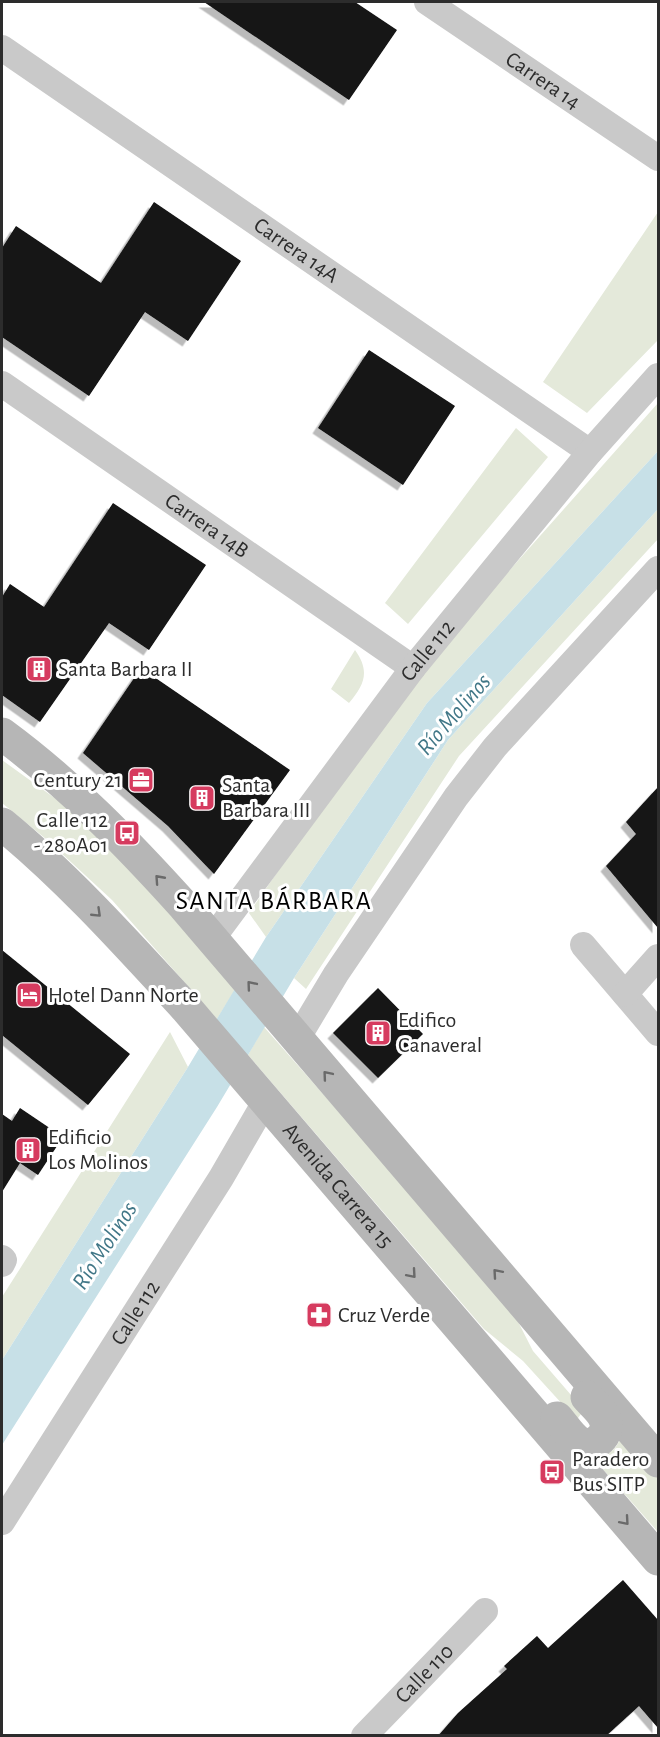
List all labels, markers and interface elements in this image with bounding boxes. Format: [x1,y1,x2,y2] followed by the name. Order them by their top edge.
[502,48,584,113] street label: Carrera 14
[250,214,343,287] street label: Carrera 14A
[161,489,253,562] street label: Carrera 14B
[396,616,458,685] street label: Calle 112
[24,654,54,684] building icon: Santa Barbara II
[58,658,193,680] place label: Santa Barbara II
[413,670,496,760] water label: Río Molinos
[126,765,156,795] office icon: Century 21
[34,769,122,791] place label: Century 21
[222,774,311,821] place label: Santa Barbara III
[187,783,217,813] building icon: Santa Barbara III
[34,809,108,856] place label: Calle 112 - 280A01
[112,818,142,848] bus stop icon: Calle 112 - 280A01
[155,875,166,886] one-way arrow
[176,886,372,914] district label: SANTA BÁRBARA
[90,906,100,917] one-way arrow
[14,980,44,1010] hotel icon: Hotel Dann Norte
[247,981,258,992] one-way arrow
[48,984,199,1006] place label: Hotel Dann Norte
[398,1009,482,1056] place label: Edifico Canaveral
[363,1018,393,1048] building icon: Edifico Canaveral
[324,1071,335,1082] one-way arrow
[279,1119,397,1252] street label: Avenida Carrera 15
[48,1126,148,1173] place label: Edificio Los Molinos
[13,1135,43,1165] building icon: Edificio Los Molinos
[68,1198,142,1294] water label: Río Molinos
[405,1267,416,1278] one-way arrow
[494,1269,505,1280] one-way arrow
[107,1277,164,1349] street label: Calle 112
[304,1300,334,1330] pharmacy icon: Cruz Verde
[338,1304,430,1326] place label: Cruz Verde
[572,1448,649,1495] place label: Paradero Bus SITP
[537,1457,567,1487] bus stop icon: Paradero Bus SITP
[618,1514,629,1524] one-way arrow
[391,1640,458,1707] street label: Calle 110

